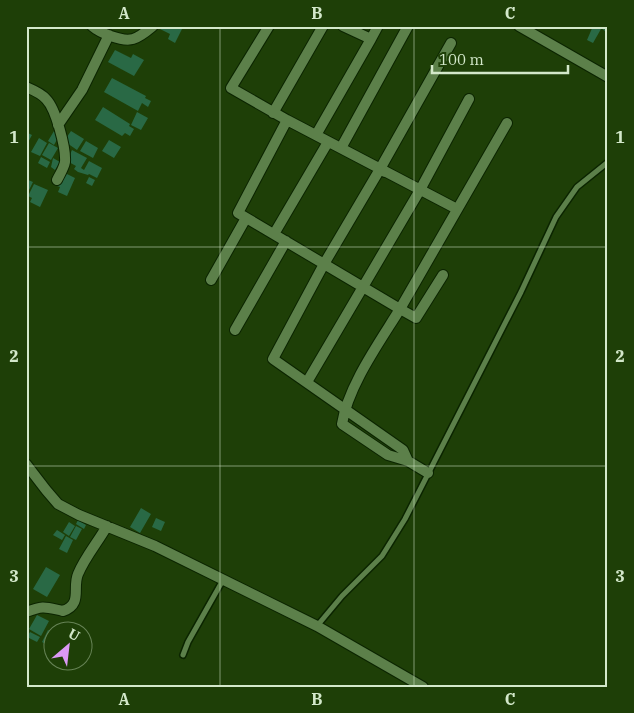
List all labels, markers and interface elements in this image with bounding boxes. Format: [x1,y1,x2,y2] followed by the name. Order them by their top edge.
[118,3,130,23] text: A
[311,3,323,23] text: B
[505,3,515,23] text: C
[432,42,568,74] scale bar
[439,50,484,69] text: 100 m
[9,127,19,147] text: 1
[615,127,625,147] text: 1
[9,346,19,366] text: 2
[615,346,625,366] text: 2
[9,566,19,586] text: 3
[615,566,625,586] text: 3
[42,620,92,670] north arrow
[65,624,83,645] text: U
[118,689,130,709] text: A
[311,689,323,709] text: B
[505,689,515,709] text: C

